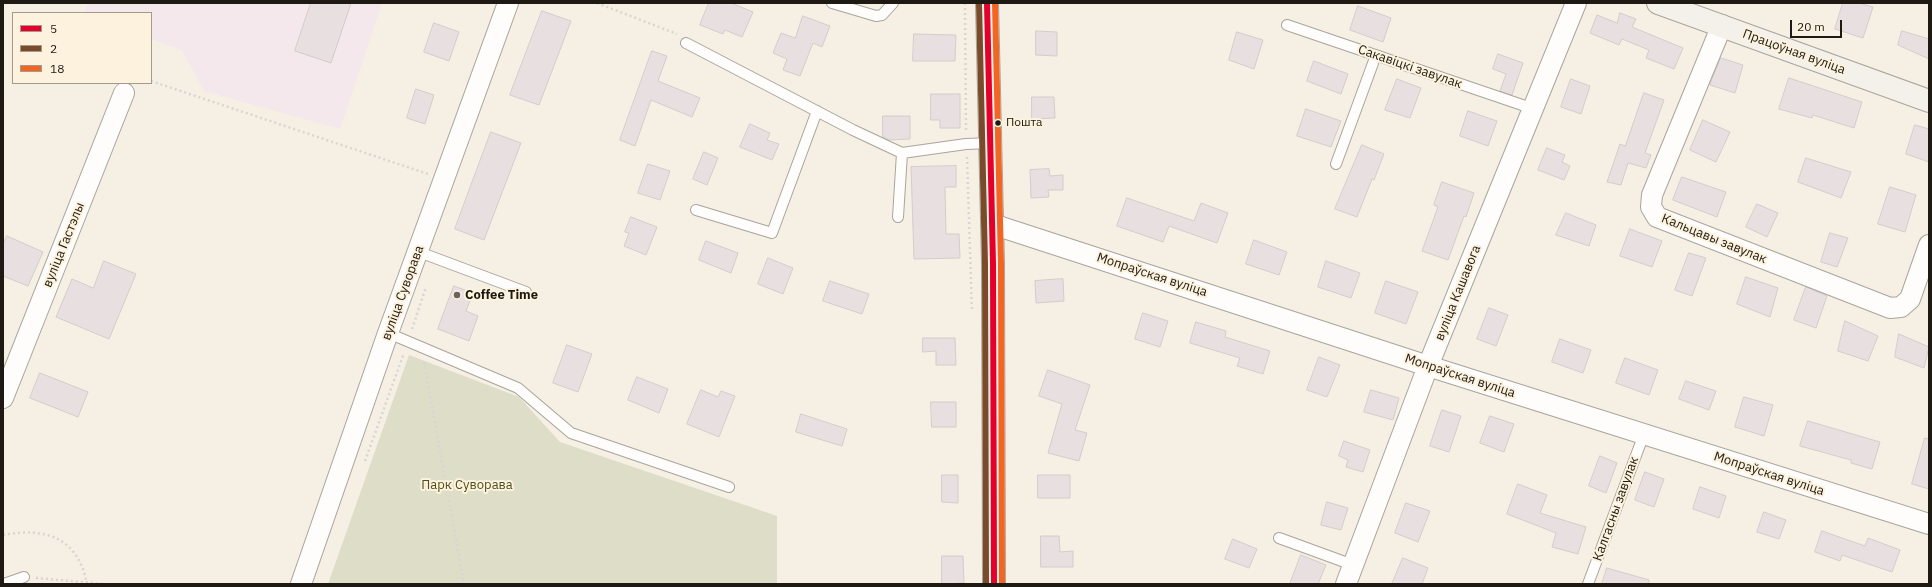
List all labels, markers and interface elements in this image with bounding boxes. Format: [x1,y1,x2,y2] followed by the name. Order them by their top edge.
[12,12,152,84] legend
[1792,12,1844,38] scale bar
[1797,19,1825,34] text: 20 m
[50,21,57,36] text: 5
[1740,26,1848,78] street label: Працоўная вуліца
[50,41,57,56] text: 2
[1356,42,1464,92] street label: Сакавіцкі завулак
[50,61,64,76] text: 18
[1006,116,1043,130] place label: Пошта
[993,118,1003,128] marker: Пошта
[40,200,88,290] street label: вуліца Гастэлы
[1659,211,1769,267] street label: Кальцавы завулак
[1432,243,1484,343] street label: вуліца Кашавога
[379,244,427,342] street label: вуліца Суворава
[1095,250,1209,300] street label: Мопраўская вуліца
[465,287,538,303] place label: Coffee Time
[452,290,462,300] marker: Coffee Time
[1403,351,1517,401] street label: Мопраўская вуліца
[1712,449,1826,499] street label: Мопраўская вуліца
[1590,455,1642,563] street label: Калгасны завулак
[421,477,513,493] park label: Парк Суворава

